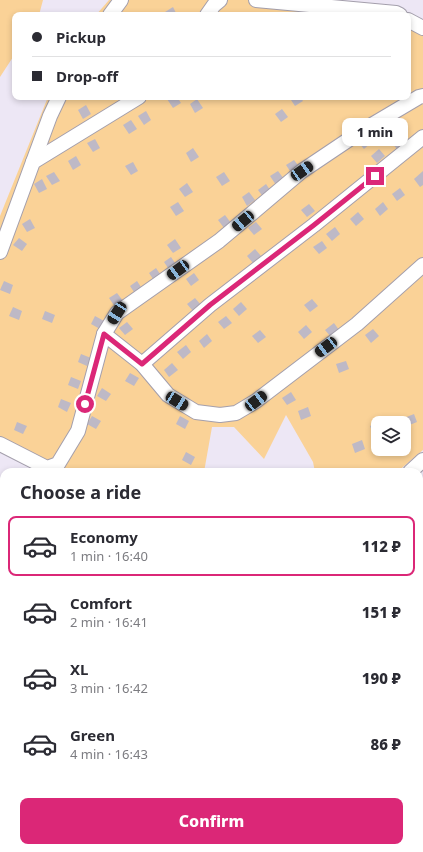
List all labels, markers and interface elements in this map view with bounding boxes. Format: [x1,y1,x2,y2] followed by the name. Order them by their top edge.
[56,27,106,47] text: Pickup
[56,66,118,86] text: Drop-off
[342,118,408,146] callout: 1 min
[357,123,393,141] text: 1 min
[289,159,315,183] car
[366,167,384,185] route end
[230,209,256,233] car
[165,258,191,282] car
[105,300,129,326] car
[313,335,339,359] car
[243,389,269,413] car
[164,390,190,412] car
[76,395,94,413] route start
[371,416,411,456] map controls
[371,416,411,456] button: layers
[20,480,141,504] text: Choose a ride
[70,527,138,547] text: Economy
[22,528,58,564] icon: car
[362,536,401,556] text: 112 ₽
[70,547,148,565] text: 1 min · 16:40
[70,593,132,613] text: Comfort
[22,594,58,630] icon: car
[362,602,401,622] text: 151 ₽
[70,613,148,631] text: 2 min · 16:41
[70,659,88,679] text: XL
[22,660,58,696] icon: car
[362,668,401,688] text: 190 ₽
[70,679,148,697] text: 3 min · 16:42
[70,725,115,745] text: Green
[22,726,58,762] icon: car
[371,734,401,754] text: 86 ₽
[70,745,148,763] text: 4 min · 16:43
[20,798,403,844] button: Confirm

